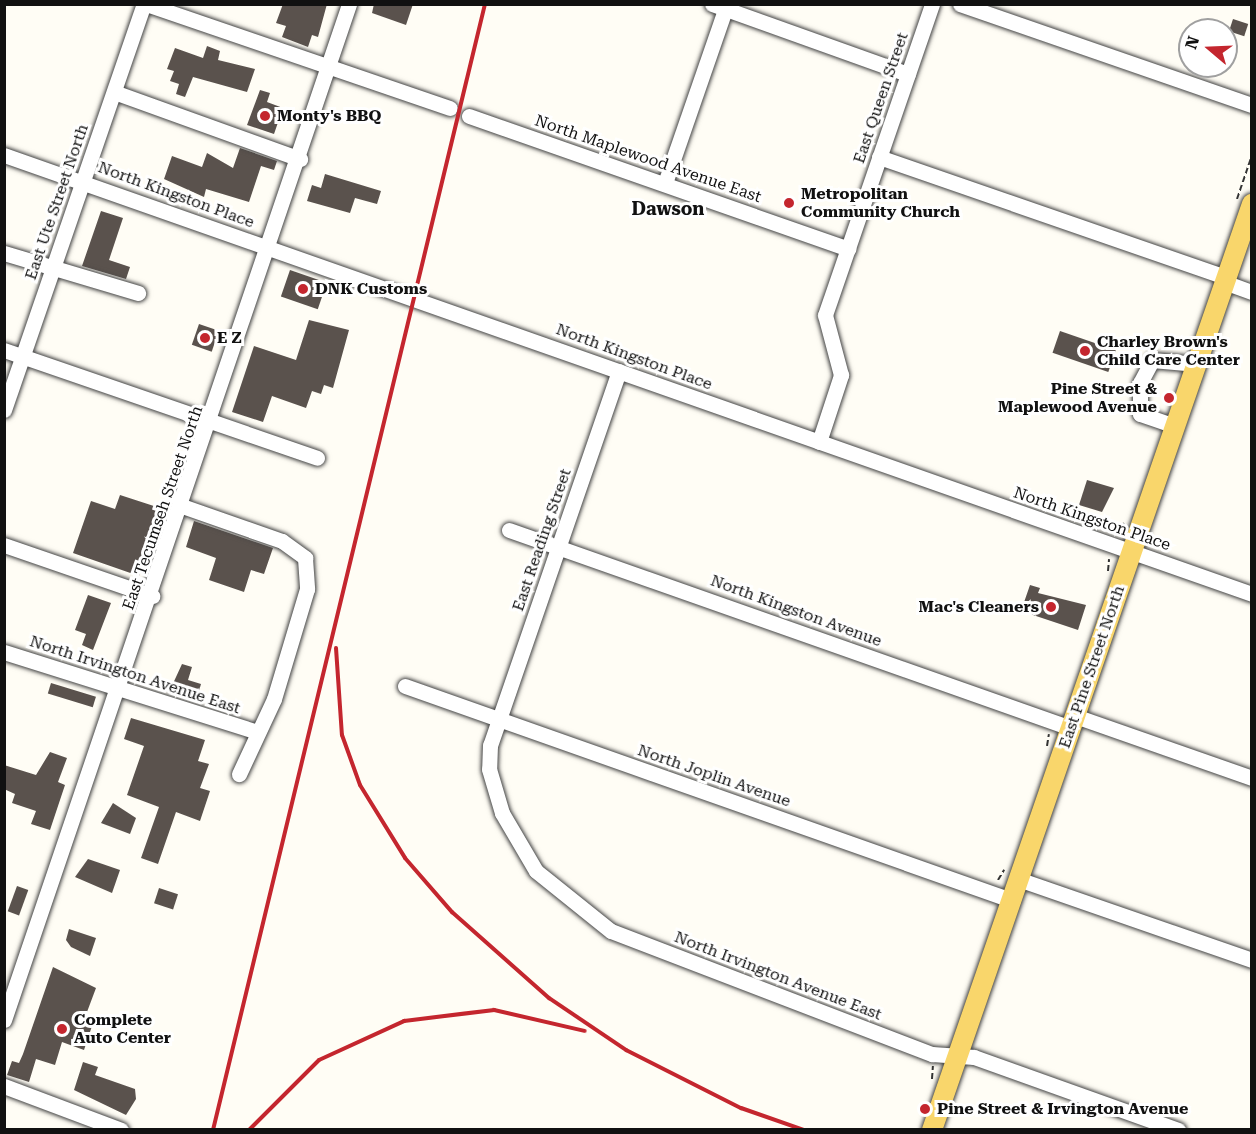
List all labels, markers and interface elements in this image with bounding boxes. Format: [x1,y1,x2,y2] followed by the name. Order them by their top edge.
[1178,18,1238,78] north arrow
[850,30,912,166] street label: East Queen Street
[1181,34,1203,52] text: N
[277,106,381,126] place label: Monty's BBQ
[258,109,272,123] marker: Monty's BBQ
[532,111,764,207] street label: North Maplewood Avenue East
[21,122,93,282] street label: East Ute Street North
[95,158,257,232] street label: North Kingston Place
[801,184,960,222] place label: Metropolitan Community Church
[782,196,796,210] marker: Metropolitan Community Church
[632,198,704,220] district label: Dawson
[315,279,427,299] place label: DNK Customs
[296,282,310,296] marker: DNK Customs
[553,320,715,394] street label: North Kingston Place
[217,328,242,348] place label: E Z
[198,331,212,345] marker: E Z
[1097,332,1240,370] place label: Charley Brown's Child Care Center
[1078,344,1092,358] marker: Charley Brown's Child Care Center
[998,379,1157,417] place label: Pine Street & Maplewood Avenue
[1162,391,1176,405] marker: Pine Street & Maplewood Avenue
[119,403,207,613] street label: East Tecumseh Street North
[509,466,575,614] street label: East Reading Street
[1011,483,1173,555] street label: North Kingston Place
[708,571,884,651] street label: North Kingston Avenue
[1055,583,1129,751] street label: East Pine Street North
[919,597,1039,617] place label: Mac's Cleaners
[1044,600,1058,614] marker: Mac's Cleaners
[27,632,243,718] street label: North Irvington Avenue East
[635,741,793,811] street label: North Joplin Avenue
[672,928,884,1024] street label: North Irvington Avenue East
[74,1010,171,1048] place label: Complete Auto Center
[55,1022,69,1036] marker: Complete Auto Center
[937,1099,1188,1119] place label: Pine Street & Irvington Avenue
[918,1102,932,1116] marker: Pine Street & Irvington Avenue

